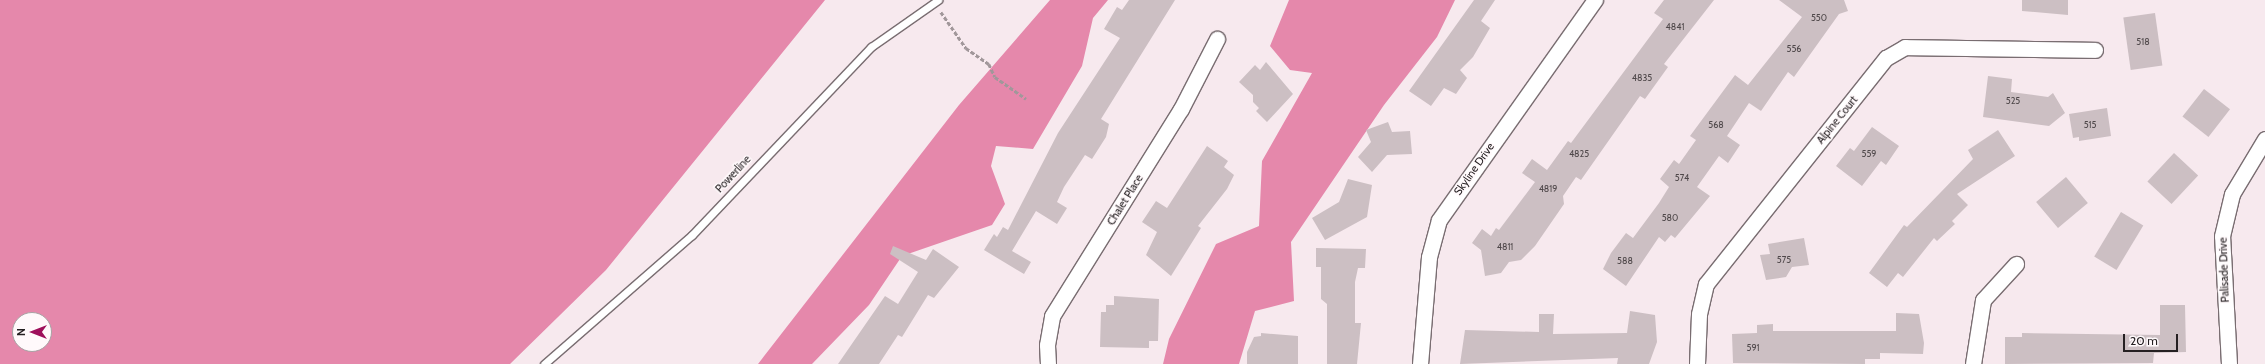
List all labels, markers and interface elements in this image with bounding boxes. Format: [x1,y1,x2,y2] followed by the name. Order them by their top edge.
[1811,13,1827,23] house number: 550
[1666,22,1684,32] house number: 4841
[2136,37,2150,47] house number: 518
[1787,44,1801,54] house number: 556
[1632,73,1652,83] house number: 4835
[1814,93,1860,147] street label: Alpine Court
[2006,96,2020,106] house number: 525
[1708,120,1724,130] house number: 568
[2084,120,2096,130] house number: 515
[1451,140,1497,198] street label: Skyline Drive
[1569,149,1589,159] house number: 4825
[1862,149,1876,159] house number: 559
[713,153,753,195] street label: Powerline
[1104,172,1146,228] street label: Chalet Place
[1675,173,1689,183] house number: 574
[1539,184,1557,194] house number: 4819
[1662,213,1678,223] house number: 580
[2216,237,2232,303] street label: Palisade Drive
[1497,242,1513,252] house number: 4811
[1777,255,1791,265] house number: 575
[1617,256,1633,266] house number: 588
[12,312,52,352] north arrow
[2125,326,2180,352] scale bar
[14,328,28,336] text: N
[2130,333,2158,348] text: 20 m
[1747,343,1759,353] house number: 591

